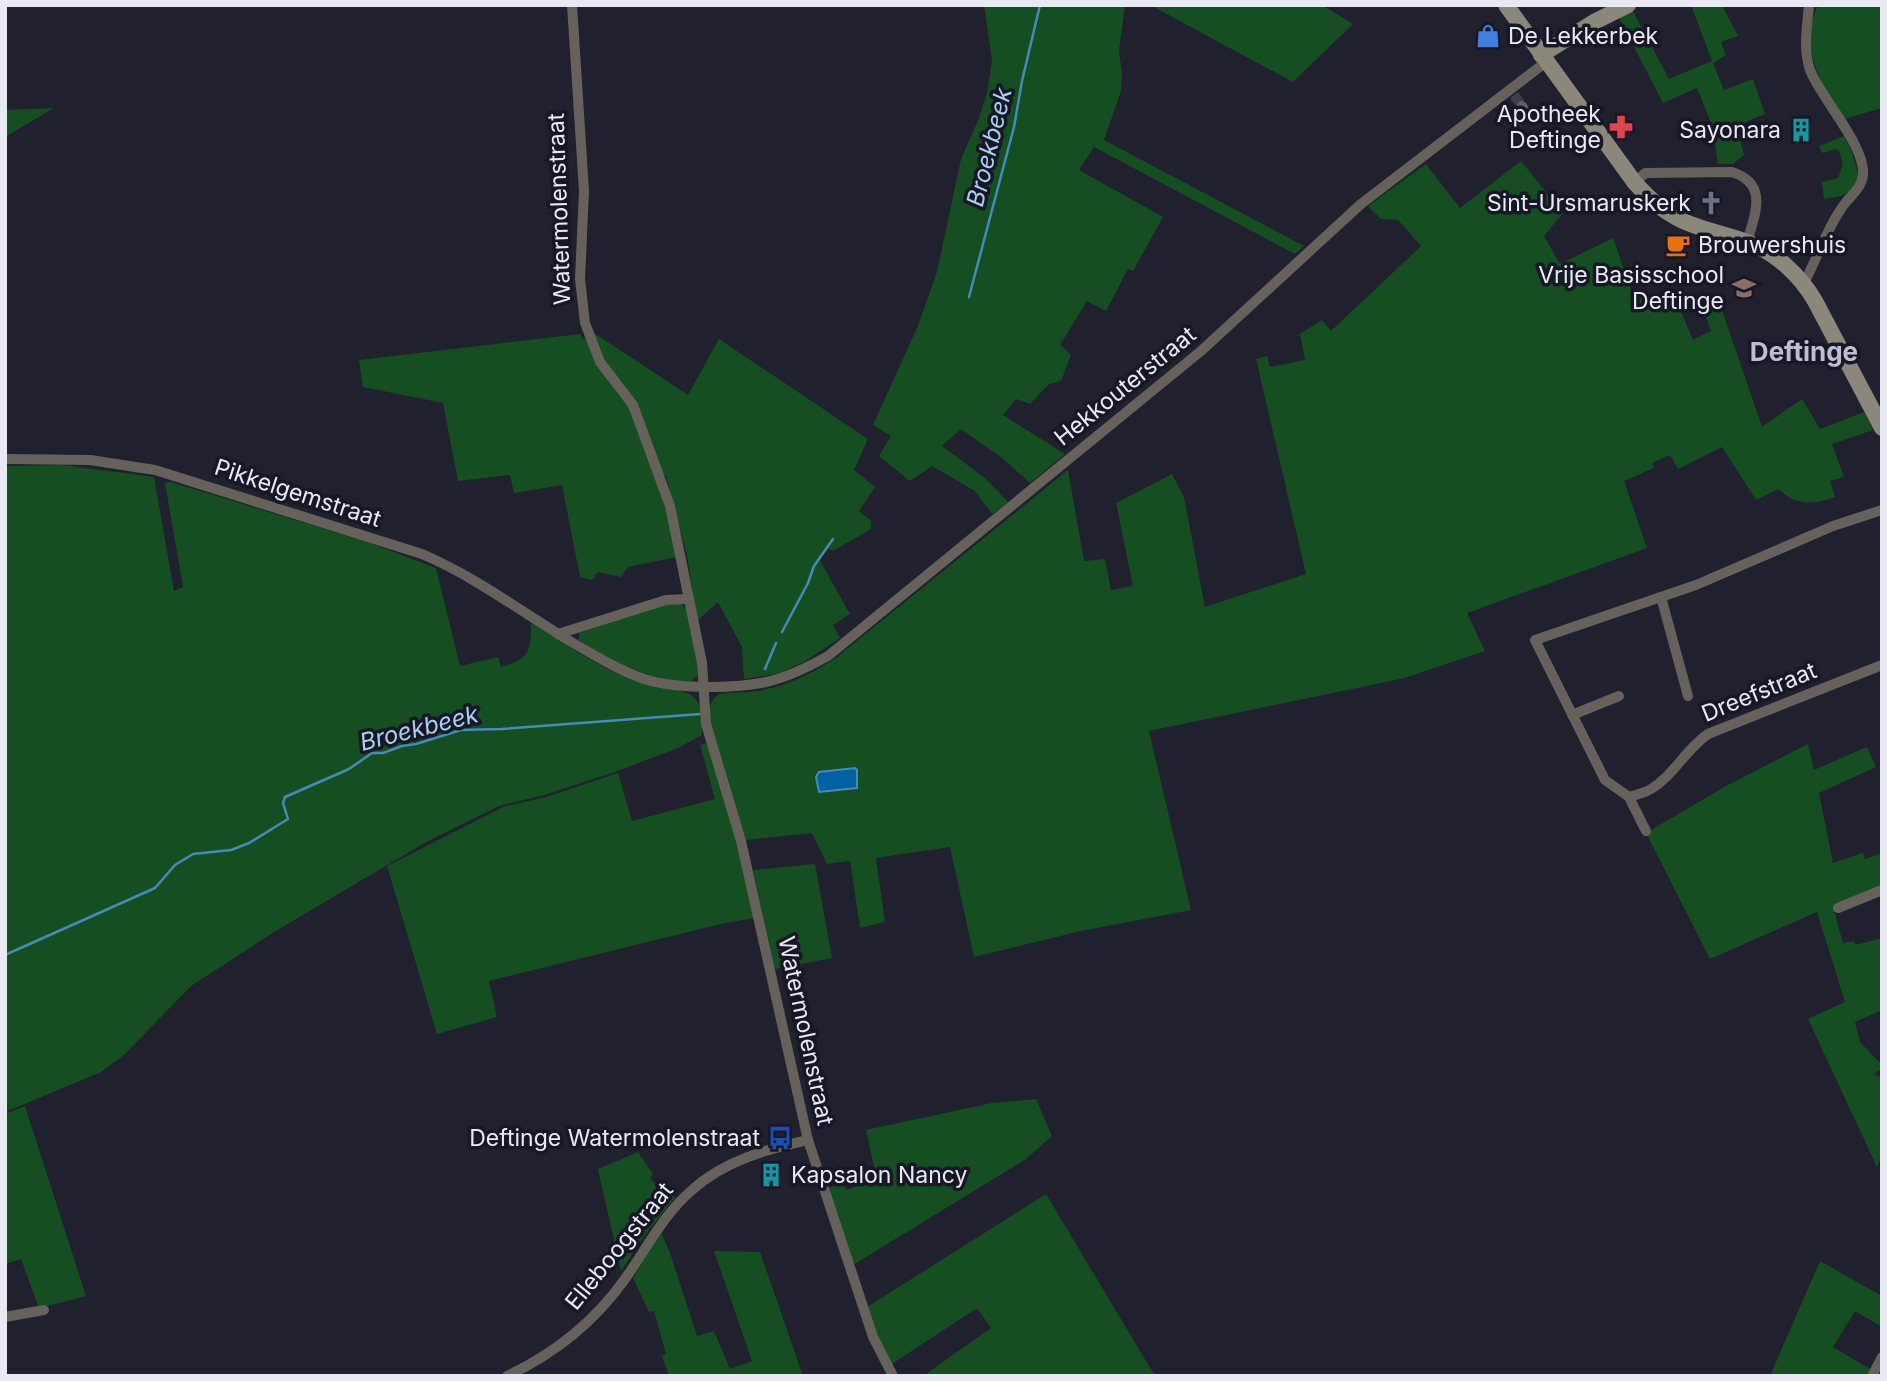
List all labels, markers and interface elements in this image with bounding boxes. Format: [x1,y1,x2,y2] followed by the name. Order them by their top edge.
[1474,22,1502,50] shop icon: De Lekkerbek
[1508,22,1659,50] place label: De Lekkerbek
[960,84,1018,209] water label: Broekbeek
[1497,100,1601,154] place label: Apotheek Deftinge
[542,112,576,306] street label: Watermolenstraat
[1607,113,1635,141] pharmacy icon: Apotheek Deftinge
[1679,116,1781,144] place label: Sayonara
[1787,116,1815,144] building icon: Sayonara
[1487,189,1691,217] place label: Sint-Ursmaruskerk
[1697,189,1725,217] church icon: Sint-Ursmaruskerk
[1664,231,1692,259] cafe icon: Brouwershuis
[1698,231,1846,259] place label: Brouwershuis
[1538,261,1724,315] place label: Vrije Basisschool Deftinge
[1730,274,1758,302] school or university icon: Vrije Basisschool Deftinge
[1049,320,1202,452] street label: Hekkouterstraat
[1750,336,1858,367] district label: Deftinge
[211,453,385,533] street label: Pikkelgemstraat
[1697,656,1821,728] street label: Dreefstraat
[357,699,482,757] water label: Broekbeek
[772,934,840,1128] street label: Watermolenstraat
[469,1124,760,1152] place label: Deftinge Watermolenstraat
[766,1124,794,1152] bus stop icon: Deftinge Watermolenstraat
[757,1161,785,1189] building icon: Kapsalon Nancy
[791,1161,967,1189] place label: Kapsalon Nancy
[559,1176,679,1315] street label: Elleboogstraat

